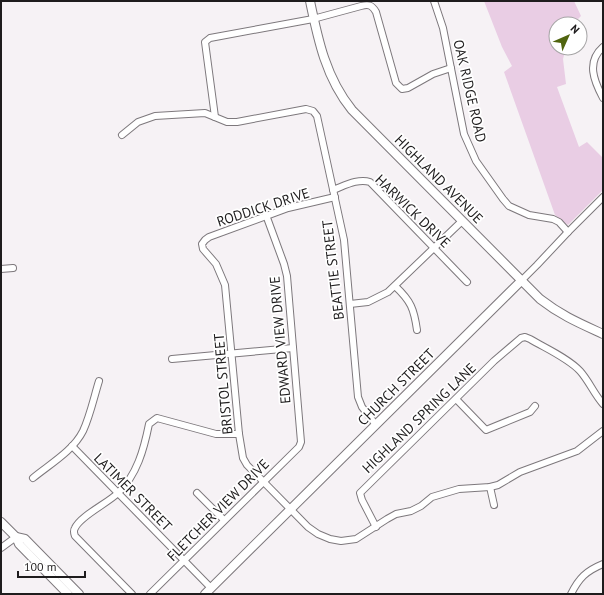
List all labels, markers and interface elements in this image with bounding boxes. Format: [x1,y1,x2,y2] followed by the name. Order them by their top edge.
[548,16,588,56] north arrow
[568,21,583,36] text: N
[449,38,491,144] street label: OAK RIDGE ROAD
[391,131,487,227] street label: HIGHLAND AVENUE
[372,171,454,251] street label: HARWICK DRIVE
[214,184,312,230] street label: RODDICK DRIVE
[318,219,348,321] street label: BEATTIE STREET
[265,275,295,405] street label: EDWARD VIEW DRIVE
[210,332,236,435] street label: BRISTOL STREET
[354,345,438,429] street label: CHURCH STREET
[358,359,480,477] street label: HIGHLAND SPRING LANE
[90,449,176,535] street label: LATIMER STREET
[163,455,273,565] street label: FLETCHER VIEW DRIVE
[18,553,85,579] scale bar
[24,559,57,574] text: 100 m

